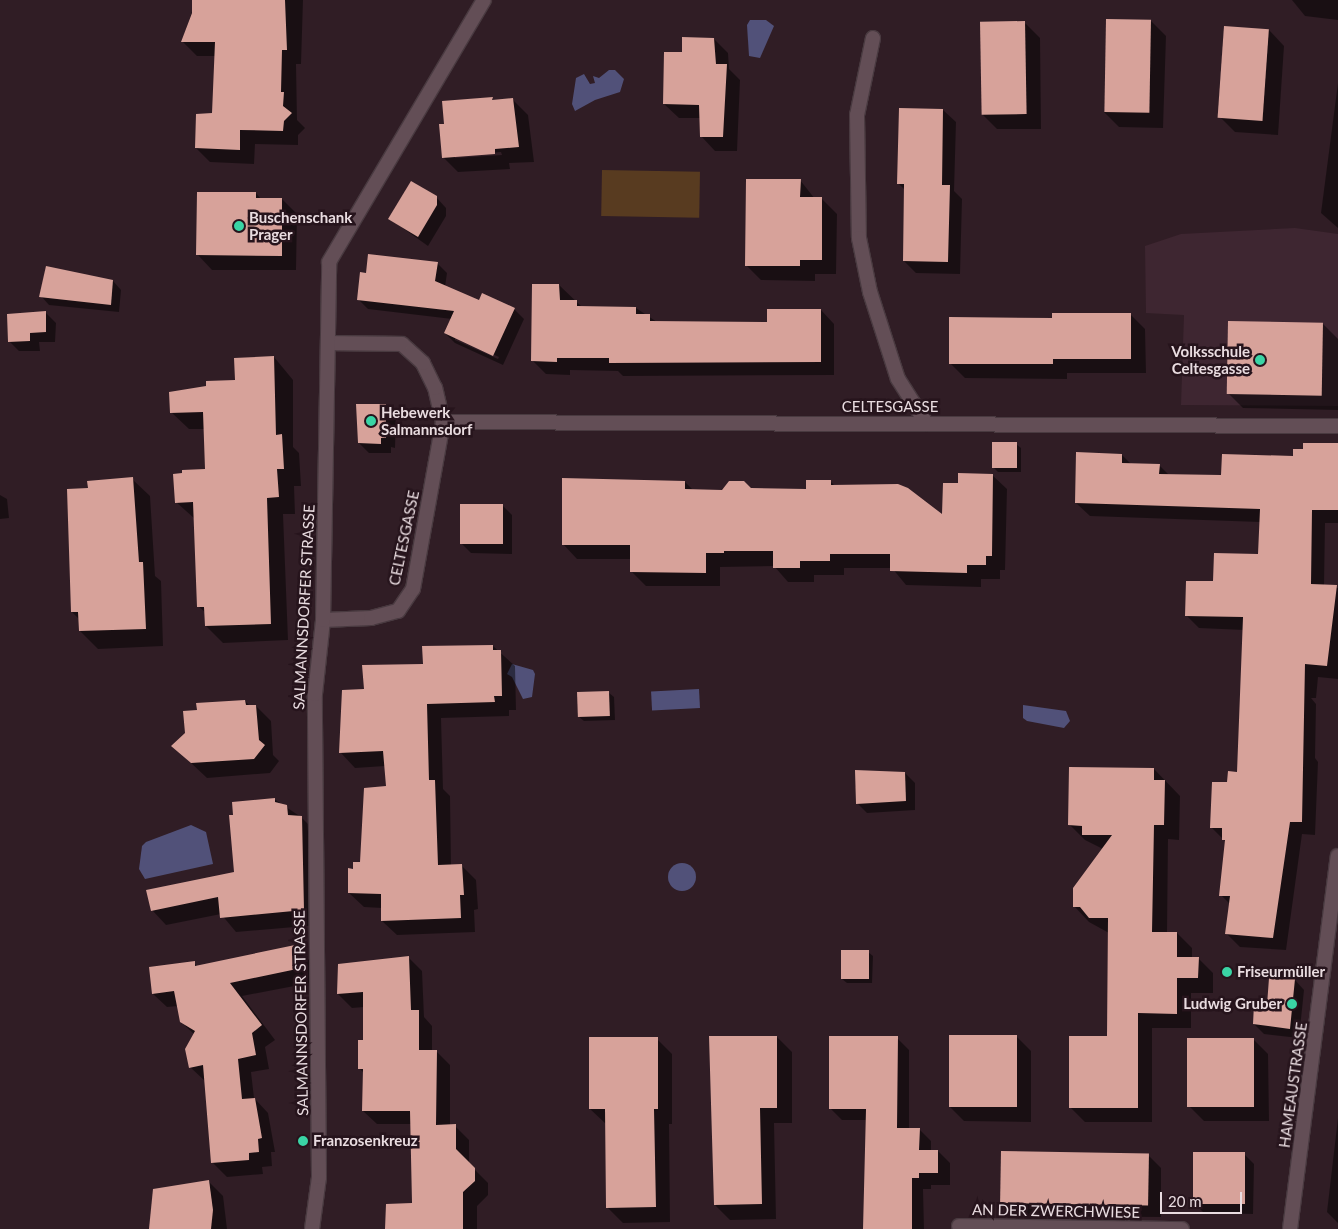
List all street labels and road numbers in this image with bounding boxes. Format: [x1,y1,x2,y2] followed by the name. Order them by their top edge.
[842,398,938,416] street label: CELTESGASSE
[385,489,423,587] street label: CELTESGASSE
[290,504,318,710] street label: SALMANNSDORFER STRASSE
[290,910,312,1116] street label: SALMANNSDORFER STRASSE
[1275,1021,1311,1149] street label: HAMEAUSTRASSE
[972,1201,1140,1221] street label: AN DER ZWERCHWIESE

